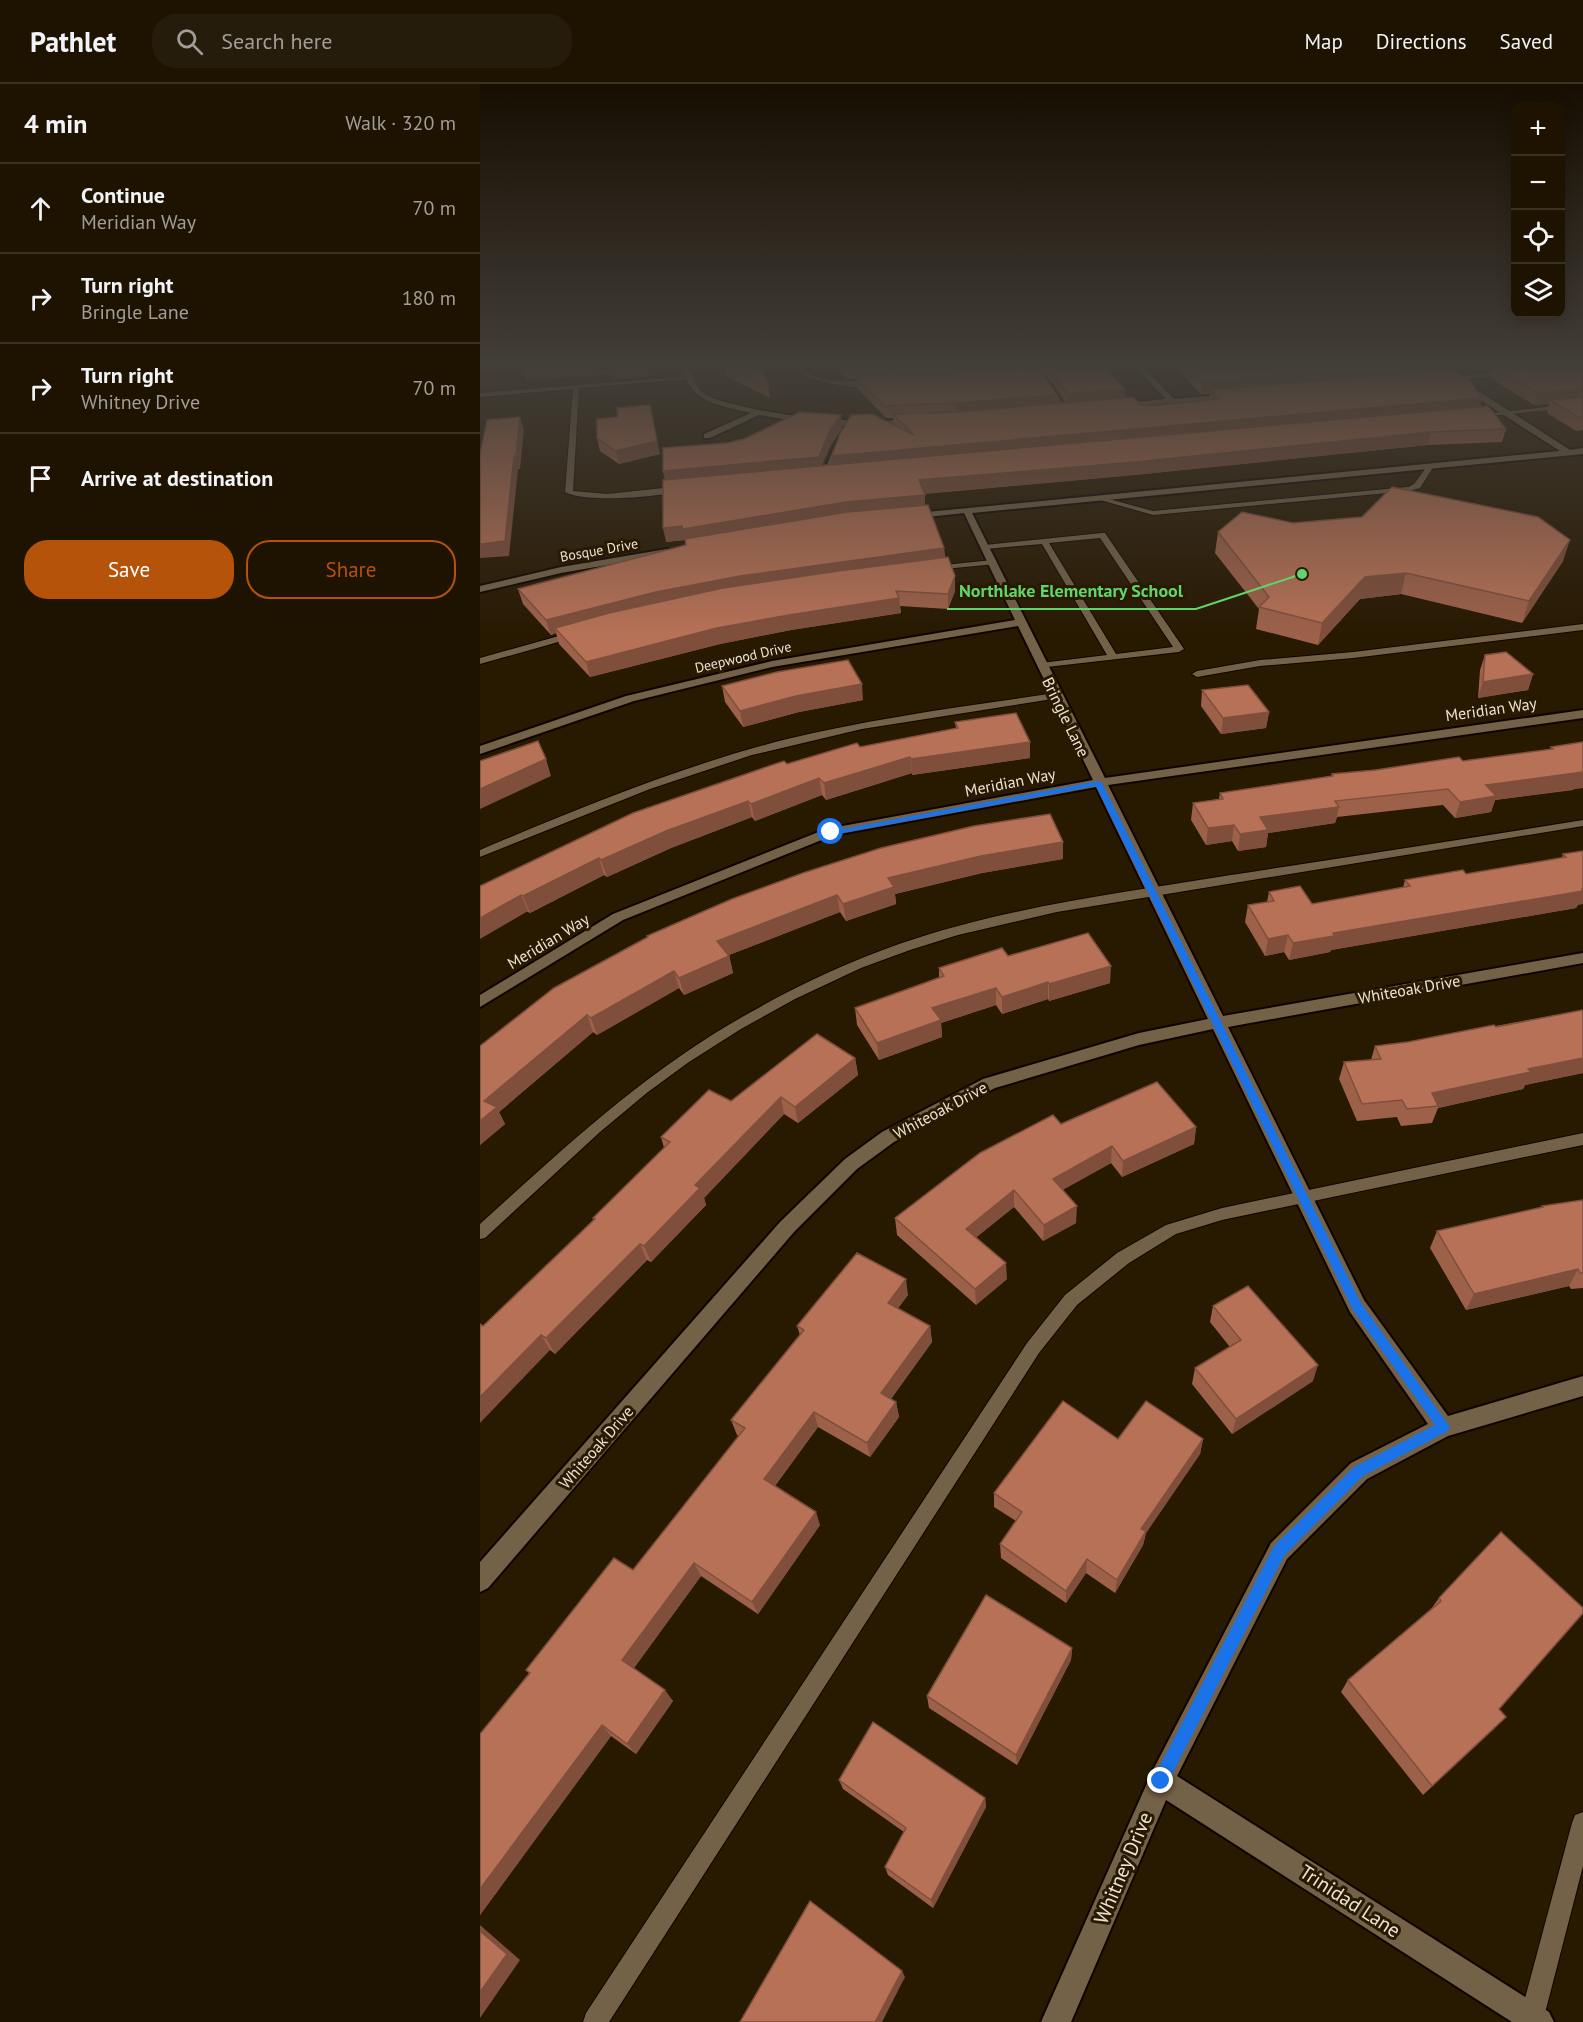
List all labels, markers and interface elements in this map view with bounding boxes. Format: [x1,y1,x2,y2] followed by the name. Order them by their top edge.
[152,14,572,68] search box
[30,23,116,60] text: Pathlet
[173,25,206,58] icon: search
[221,27,332,55] text: Search here
[1304,28,1343,55] text: Map
[1376,28,1467,55] text: Directions
[1500,28,1553,55] text: Saved
[1511,102,1565,318] map controls
[1511,102,1565,156] button: +
[24,107,87,140] text: 4 min
[345,110,456,136] text: Walk · 320 m
[1511,156,1565,210] button: −
[81,181,165,209] text: Continue
[24,192,57,225] icon: ahead
[413,195,456,221] text: 70 m
[81,209,196,235] text: Meridian Way
[1511,210,1565,264] button: locate
[1511,264,1565,318] button: layers
[81,271,173,299] text: Turn right
[24,282,57,315] icon: right
[402,285,456,311] text: 180 m
[81,299,189,325] text: Bringle Lane
[81,361,173,389] text: Turn right
[24,372,57,405] icon: right
[413,375,456,401] text: 70 m
[81,389,200,415] text: Whitney Drive
[24,462,57,495] icon: arrive
[81,464,273,492] text: Arrive at destination
[559,534,639,566] street label: Bosque Drive
[24,540,234,599] button: Save
[246,540,456,599] button: Share
[947,573,1196,609] callout: Northlake Elementary School
[959,579,1184,602] text: Northlake Elementary School
[693,637,793,677] street label: Deepwood Drive
[1038,674,1094,760] street label: Bringle Lane
[1444,693,1538,725] street label: Meridian Way
[963,763,1058,801] street label: Meridian Way
[817,818,843,844] route start
[503,908,593,973] street label: Meridian Way
[1356,970,1462,1008] street label: Whiteoak Drive
[890,1077,990,1143] street label: Whiteoak Drive
[555,1401,637,1493] street label: Whiteoak Drive
[1147,1767,1173,1793] route end
[1088,1808,1158,1928] street label: Whitney Drive
[1295,1859,1405,1943] street label: Trinidad Lane

